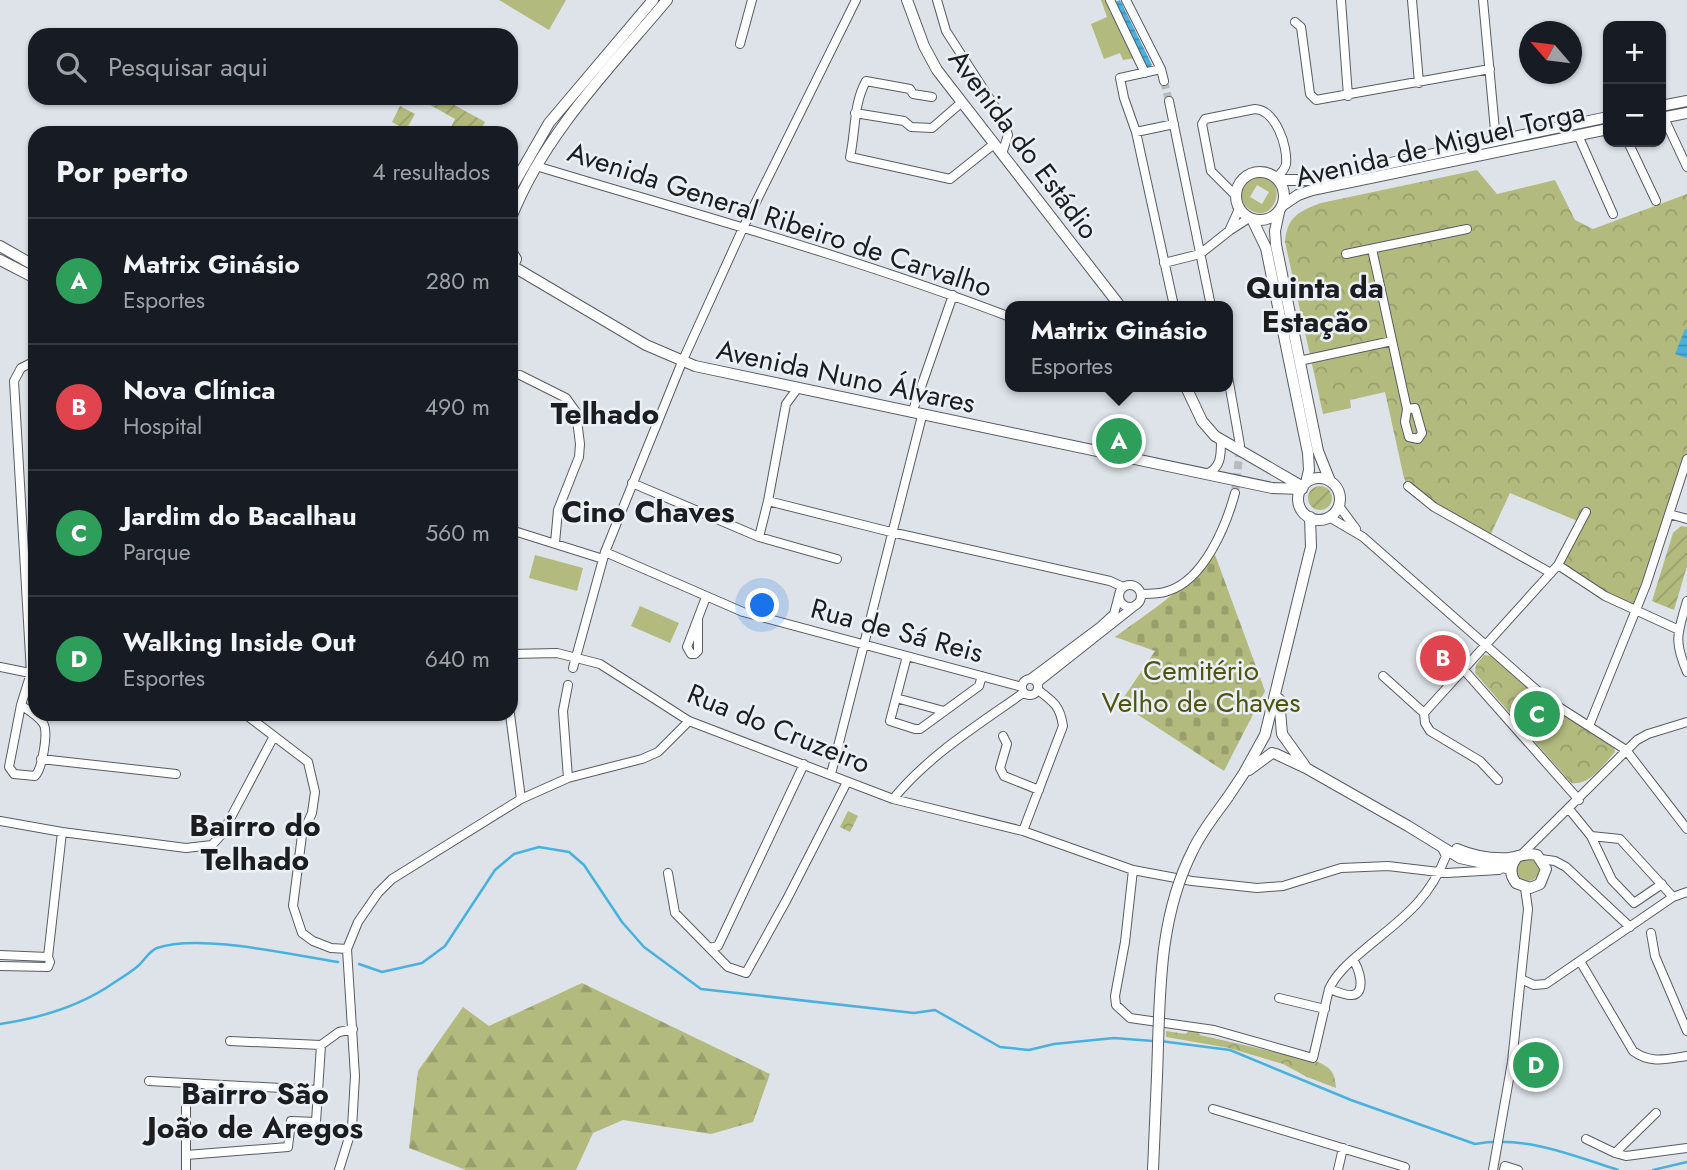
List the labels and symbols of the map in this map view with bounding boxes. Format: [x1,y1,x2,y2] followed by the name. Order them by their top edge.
[1519,21,1582,84] north arrow
[939,41,1109,248] street label: Avenida do Estádio
[1291,91,1589,198] street label: Avenida de Miguel Torga
[562,131,997,308] street label: Avenida General Ribeiro de Carvalho
[1246,266,1384,343] district label: Quinta da Estação
[713,329,979,424] street label: Avenida Nuno Álvares
[551,392,659,435] district label: Telhado
[1096,415,1142,467] pin: A
[561,490,735,533] district label: Cino Chaves
[745,588,779,622] your location
[806,588,988,673] street label: Rua de Sá Reis
[1420,632,1466,684] pin: B
[1101,650,1301,723] park label: Cemitério Velho de Chaves
[681,673,876,784] street label: Rua do Cruzeiro
[1514,688,1560,740] pin: C
[189,804,321,881] district label: Bairro do Telhado
[1513,1039,1559,1091] pin: D
[142,1072,363,1149] district label: Bairro São João de Aregos

